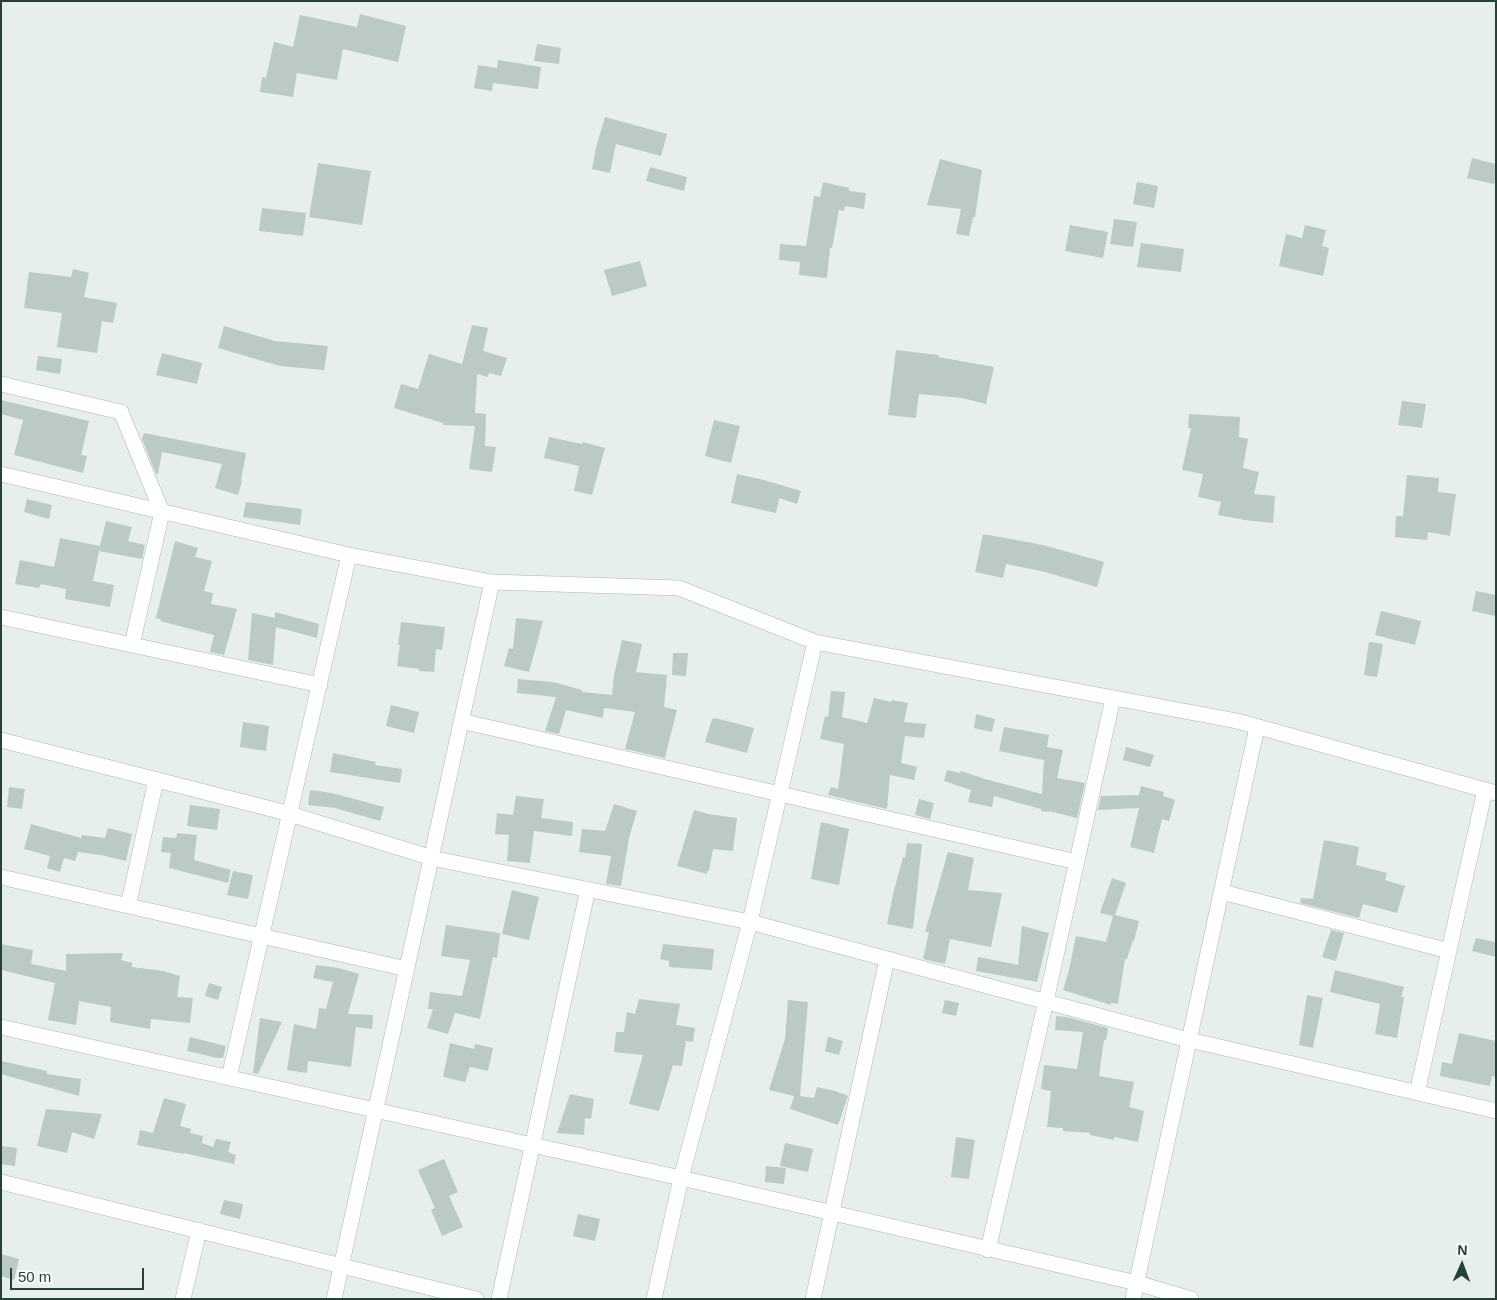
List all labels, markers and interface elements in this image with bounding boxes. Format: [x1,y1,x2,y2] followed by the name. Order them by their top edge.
[1437,1240,1487,1290] north arrow
[1457,1242,1468,1258] text: N
[12,1258,146,1290] scale bar
[18,1268,51,1285] text: 50 m

